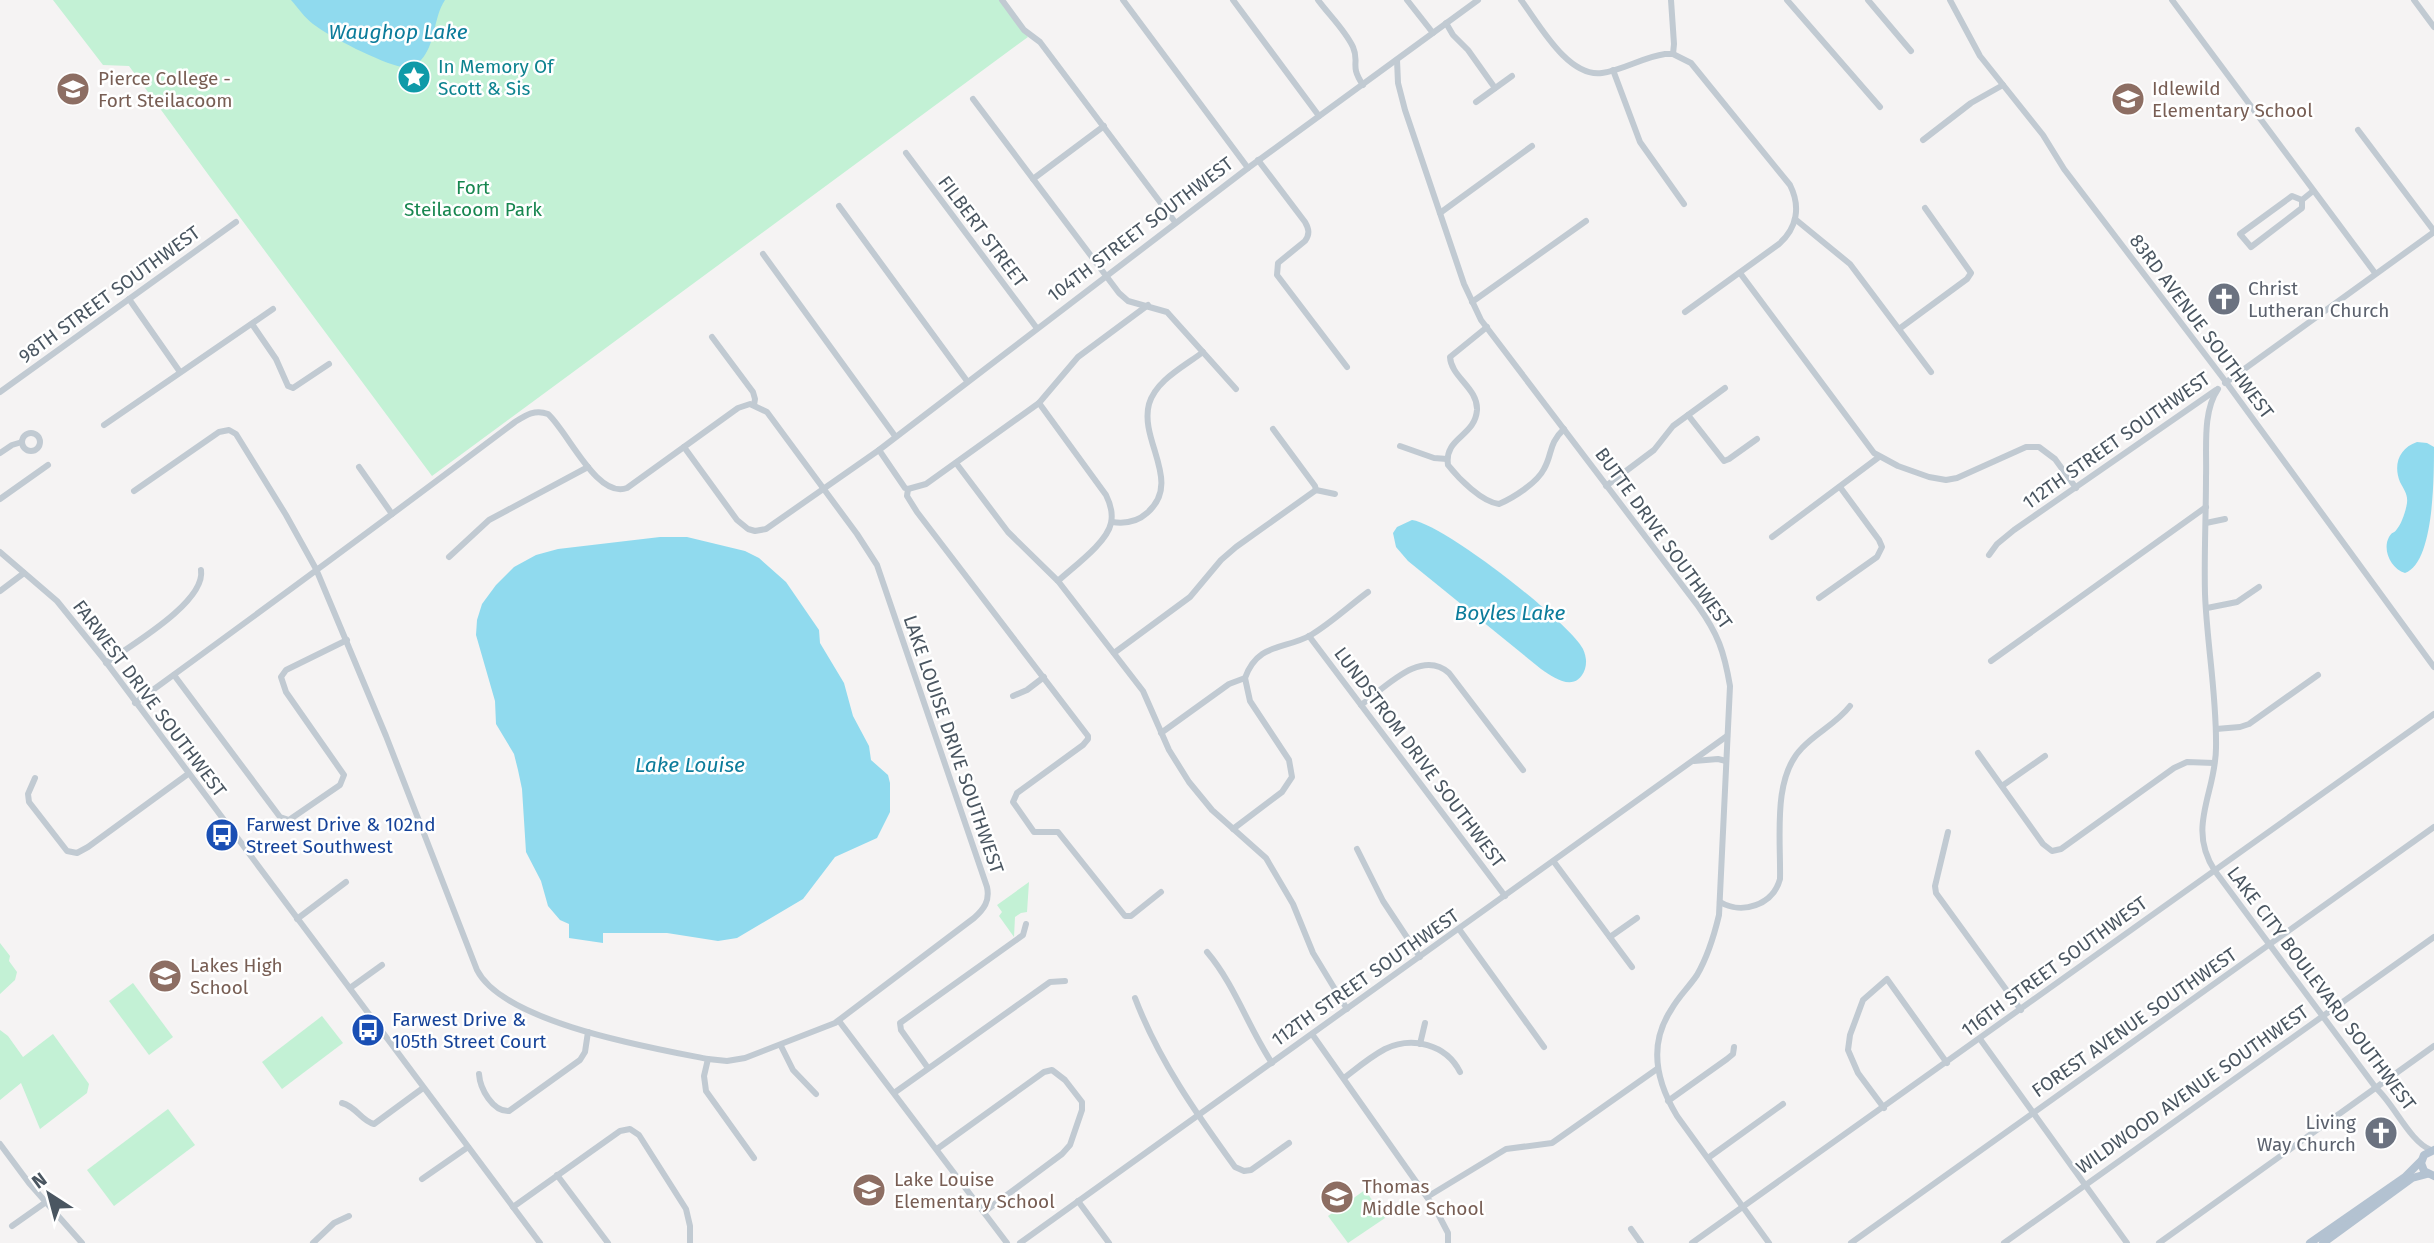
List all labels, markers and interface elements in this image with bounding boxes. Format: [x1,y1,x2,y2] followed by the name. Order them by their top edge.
[328,19,468,45] water label: Waughop Lake
[438,55,555,100] place label: In Memory Of Scott & Sis
[395,58,433,96] place icon: In Memory Of Scott & Sis
[98,67,233,112] place label: Pierce College - Fort Steilacoom
[54,70,92,108] school or university icon: Pierce College - Fort Steilacoom
[2152,77,2313,122] place label: Idlewild Elementary School
[2109,80,2147,118] school or university icon: Idlewild Elementary School
[1043,152,1238,307] street label: 104TH STREET SOUTHWEST
[933,171,1032,292] street label: FILBERT STREET
[404,176,542,221] park label: Fort Steilacoom Park
[14,221,205,368] street label: 98TH STREET SOUTHWEST
[2125,230,2279,423] street label: 83RD AVENUE SOUTHWEST
[2248,277,2389,322] place label: Christ Lutheran Church
[2205,280,2243,318] church icon: Christ Lutheran Church
[2018,367,2215,514] street label: 112TH STREET SOUTHWEST
[1590,443,1737,634] street label: BUTTE DRIVE SOUTHWEST
[68,595,231,801] street label: FARWEST DRIVE SOUTHWEST
[1455,600,1566,626] water label: Boyles Lake
[898,612,1009,876] street label: LAKE LOUISE DRIVE SOUTHWEST
[1329,643,1510,872] street label: LUNDSTROM DRIVE SOUTHWEST
[635,752,745,778] water label: Lake Louise
[246,813,436,858] place label: Farwest Drive & 102nd Street Southwest
[203,816,241,854] bus stop icon: Farwest Drive & 102nd Street Southwest
[2222,862,2421,1115] street label: LAKE CITY BOULEVARD SOUTHWEST
[1957,891,2152,1041] street label: 116TH STREET SOUTHWEST
[1267,904,1464,1051] street label: 112TH STREET SOUTHWEST
[2027,943,2241,1102] street label: FOREST AVENUE SOUTHWEST
[190,954,283,999] place label: Lakes High School
[146,957,184,995] school or university icon: Lakes High School
[2072,1000,2313,1179] street label: WILDWOOD AVENUE SOUTHWEST
[392,1008,547,1053] place label: Farwest Drive & 105th Street Court
[349,1011,387,1049] bus stop icon: Farwest Drive & 105th Street Court
[2257,1111,2356,1156] place label: Living Way Church
[2362,1114,2400,1152] church icon: Living Way Church
[14,1159,84,1229] north arrow
[27,1168,51,1194] text: N
[894,1168,1055,1213] place label: Lake Louise Elementary School
[850,1171,888,1209] school or university icon: Lake Louise Elementary School
[1362,1175,1484,1220] place label: Thomas Middle School
[1318,1178,1356,1216] school or university icon: Thomas Middle School

